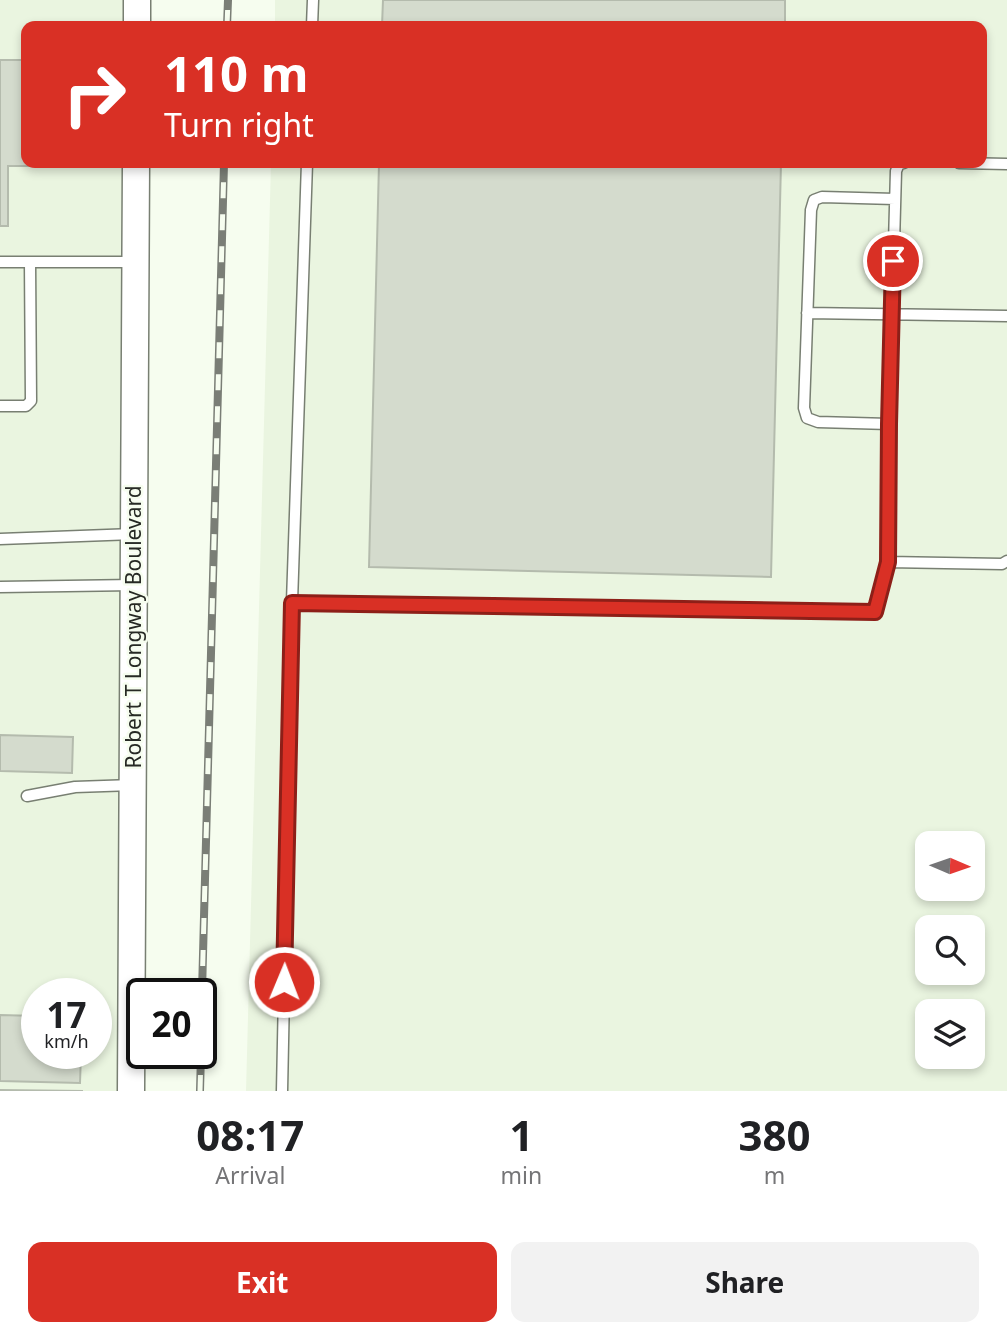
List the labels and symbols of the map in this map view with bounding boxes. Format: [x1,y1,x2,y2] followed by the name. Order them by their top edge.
[863,231,923,291] pin
[119,485,147,769] street label: Robert T Longway Boulevard
[915,831,985,901] north arrow
[247,945,321,1019] position arrow
[126,978,217,1069] speed limit sign: 20

